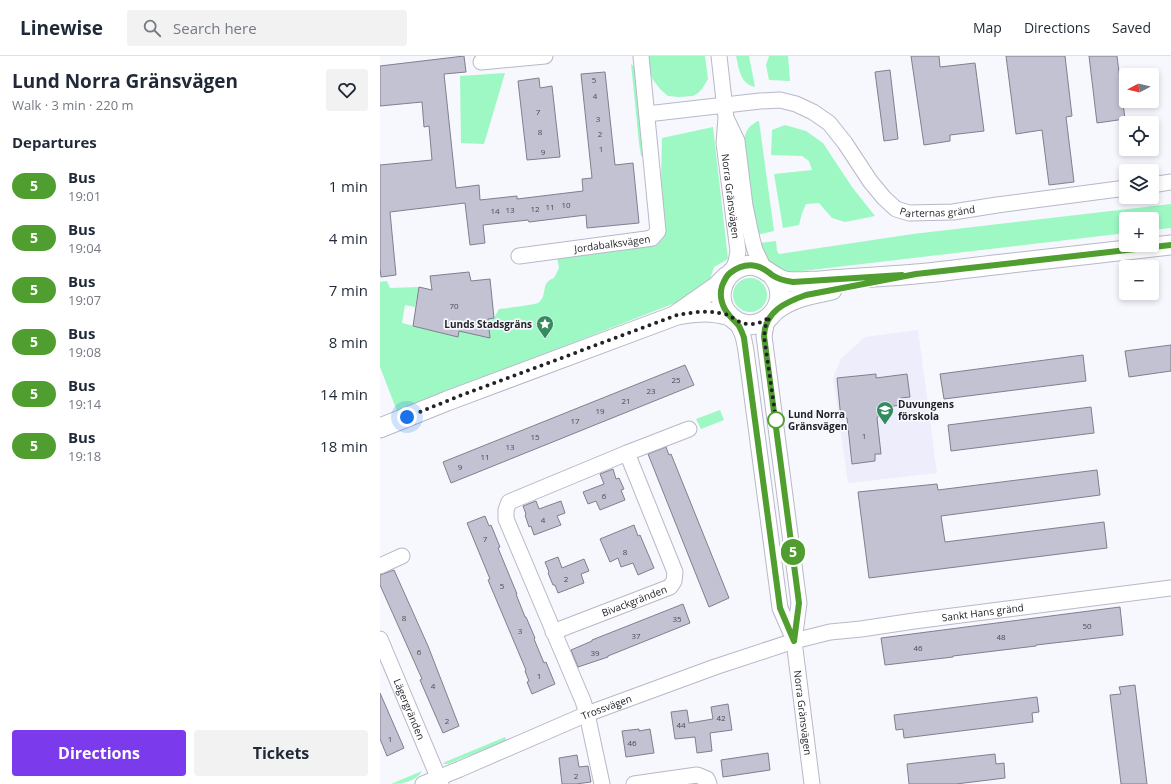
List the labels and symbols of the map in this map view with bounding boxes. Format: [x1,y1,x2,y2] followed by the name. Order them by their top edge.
[1119,68,1159,108] north arrow
[592,74,597,85] house number: 5
[593,90,598,101] house number: 4
[536,106,541,117] house number: 7
[596,113,601,124] house number: 3
[538,126,543,137] house number: 8
[598,128,603,139] house number: 2
[599,143,603,154] house number: 1
[541,146,546,157] house number: 9
[718,153,743,239] street label: Norra Gränsvägen
[561,199,571,210] house number: 10
[545,201,555,212] house number: 11
[898,202,976,220] street label: Parternas gränd
[530,203,540,214] house number: 12
[505,204,515,215] house number: 13
[490,205,500,216] house number: 14
[572,231,651,256] street label: Jordabalksvägen
[449,300,459,311] house number: 70
[535,314,555,339] place icon: Lunds Stadsgräns
[444,317,532,331] place label: Lunds Stadsgräns
[671,374,681,385] house number: 25
[646,385,656,396] house number: 23
[621,395,631,406] house number: 21
[898,397,954,423] place label: Duvungens förskola
[875,400,895,425] school or university icon: Duvungens förskola
[595,405,605,416] house number: 19
[397,407,417,427] your location
[788,407,847,433] place label: Lund Norra Gränsvägen
[767,411,785,429] marker: Lund Norra Gränsvägen
[570,415,580,426] house number: 17
[862,430,866,441] house number: 1
[530,431,540,442] house number: 15
[505,441,515,452] house number: 13
[480,451,490,462] house number: 11
[458,461,463,472] house number: 9
[602,490,607,501] house number: 6
[541,514,546,525] house number: 4
[483,533,488,544] house number: 7
[780,539,806,565] line badge: 5
[623,546,628,557] house number: 8
[564,573,569,584] house number: 2
[500,580,505,591] house number: 5
[600,582,669,620] street label: Bivackgränden
[941,600,1025,624] street label: Sankt Hans gränd
[402,612,407,623] house number: 8
[672,613,682,624] house number: 35
[1082,620,1092,631] house number: 50
[518,625,523,636] house number: 3
[631,630,641,641] house number: 37
[996,631,1006,642] house number: 48
[913,642,923,653] house number: 46
[417,646,422,657] house number: 6
[590,647,600,658] house number: 39
[791,669,815,756] street label: Norra Gränsvägen
[537,670,541,681] house number: 1
[390,676,429,742] street label: Lägergränden
[431,680,436,691] house number: 4
[579,691,634,723] street label: Trossvägen
[716,712,726,723] house number: 42
[445,715,450,726] house number: 2
[676,719,686,730] house number: 44
[388,733,392,744] house number: 1
[627,737,637,748] house number: 46
[574,770,579,781] house number: 2

